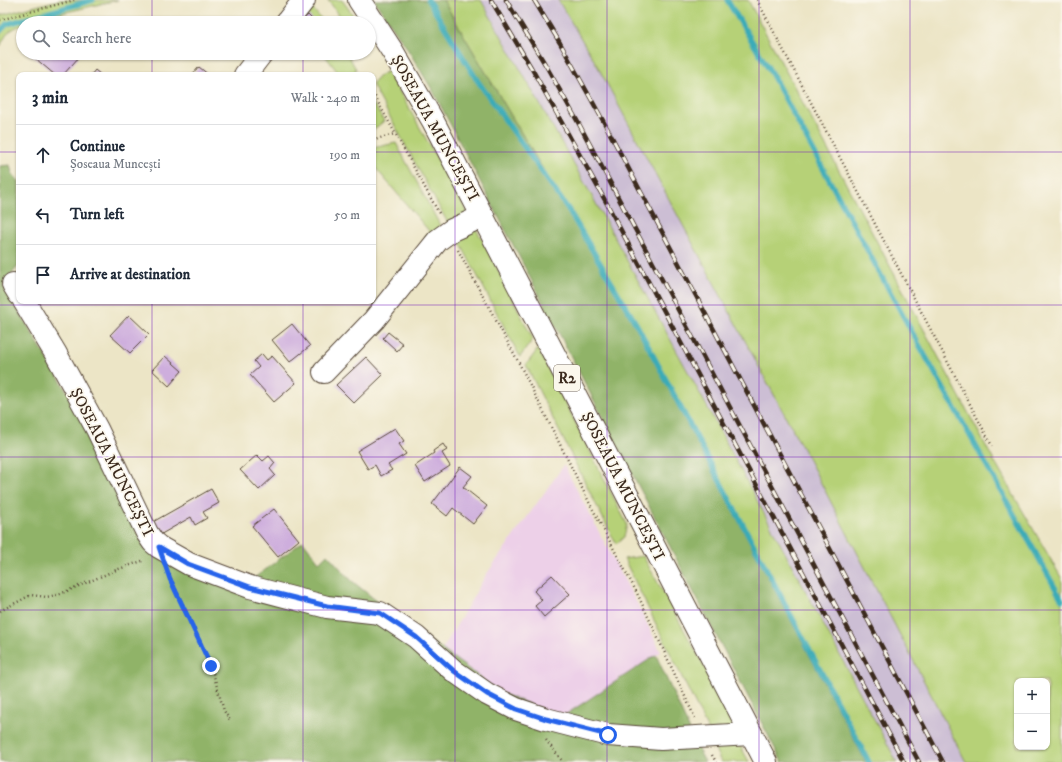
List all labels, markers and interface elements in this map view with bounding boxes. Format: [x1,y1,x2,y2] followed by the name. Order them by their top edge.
[16,16,376,60] search box
[30,27,52,49] icon: search
[62,29,131,48] text: Search here
[387,51,484,205] street label: ȘOSEAUA MUNCEȘTI
[32,87,68,109] text: 3 min
[291,90,360,106] text: Walk · 240 m
[70,137,125,156] text: Continue
[32,144,54,166] icon: ahead
[329,147,360,163] text: 190 m
[70,156,161,172] text: Șoseaua Muncești
[32,204,54,226] icon: left
[70,205,124,224] text: Turn left
[334,207,360,223] text: 50 m
[32,264,54,286] icon: arrive
[70,265,190,284] text: Arrive at destination
[554,365,580,391] road number: R2
[66,384,158,540] street label: ȘOSEAUA MUNCEȘTI
[577,408,669,564] street label: ȘOSEAUA MUNCEȘTI
[202,657,220,675] route end
[1014,678,1050,750] map controls
[1014,678,1050,714] button: +
[1014,714,1050,750] button: −
[599,726,617,744] route start

